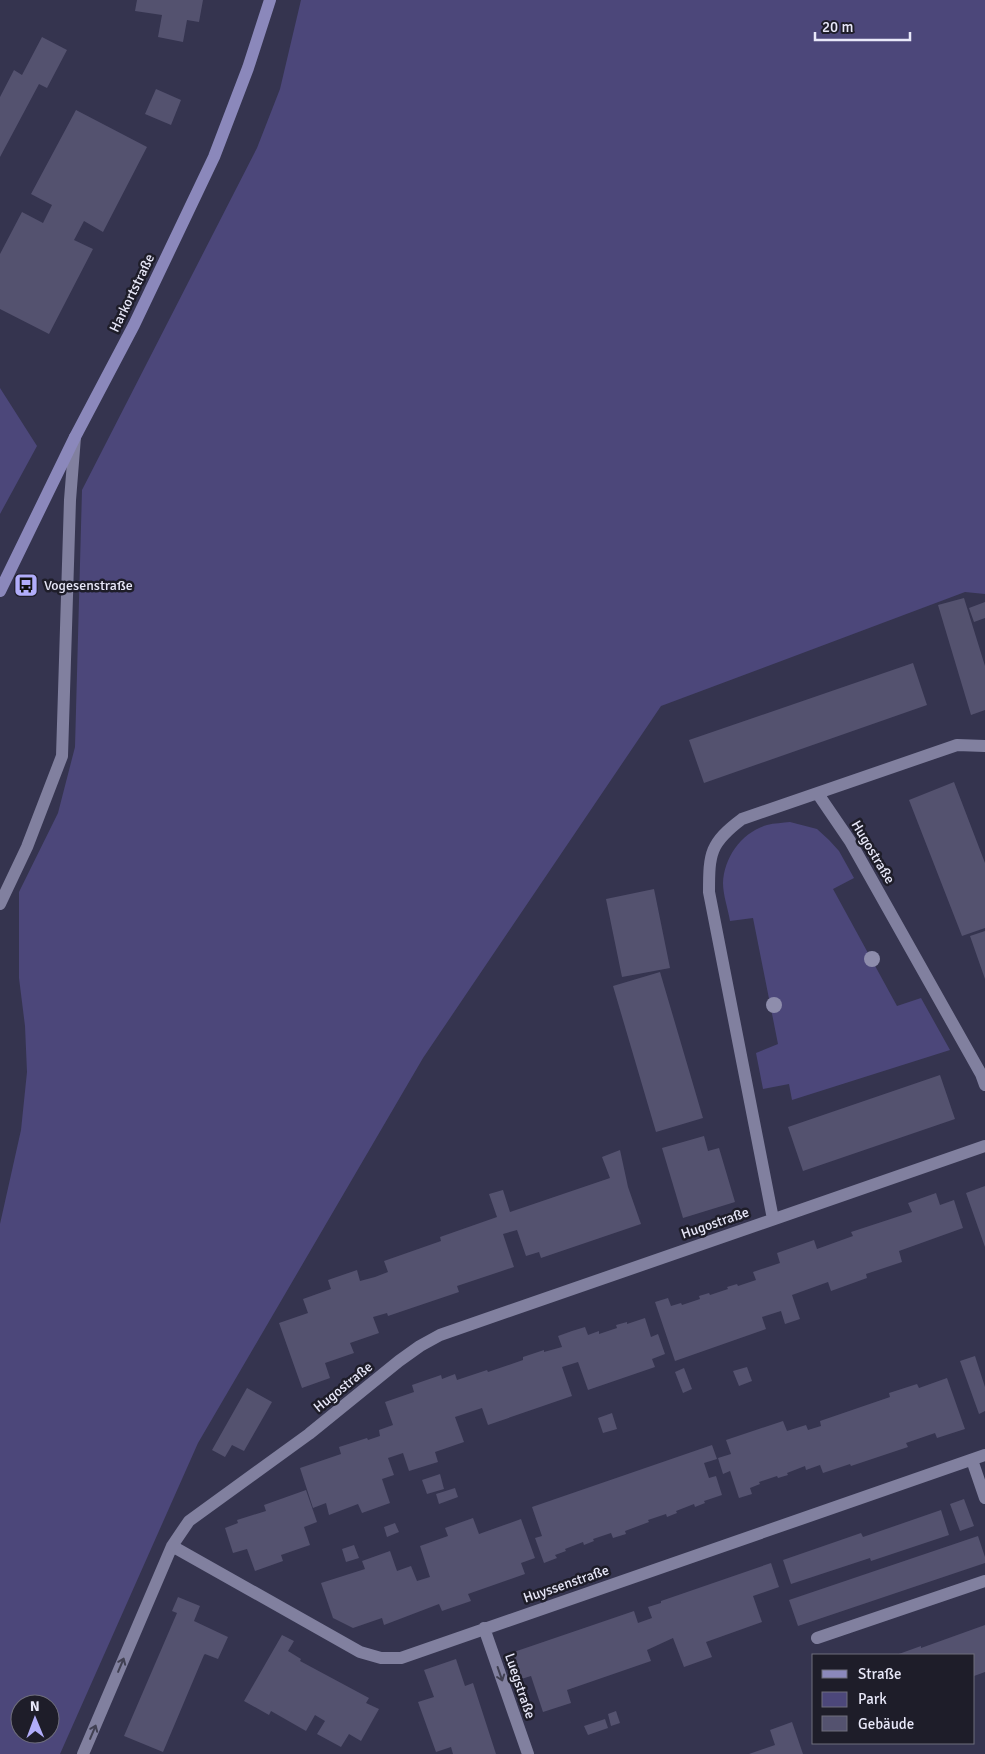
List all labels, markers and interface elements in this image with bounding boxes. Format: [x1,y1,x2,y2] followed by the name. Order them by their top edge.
[815,10,910,42] scale bar
[822,18,853,36] text: 20 m
[106,251,158,335] street label: Harkortstraße
[13,572,39,598] bus stop icon: Vogesenstraße
[44,577,133,594] place label: Vogesenstraße
[847,817,899,887] street label: Hugostraße
[679,1203,751,1243] street label: Hugostraße
[310,1358,376,1416] street label: Hugostraße
[521,1561,611,1607] street label: Huyssenstraße
[501,1651,539,1721] street label: Luegstraße
[812,1654,975,1744] legend
[117,1658,127,1673] one-way arrow
[858,1665,902,1683] text: Straße
[496,1666,505,1681] one-way arrow
[858,1690,887,1708] text: Park
[10,1694,60,1744] north arrow
[30,1698,40,1715] text: N
[858,1715,914,1733] text: Gebäude
[88,1725,98,1740] one-way arrow

